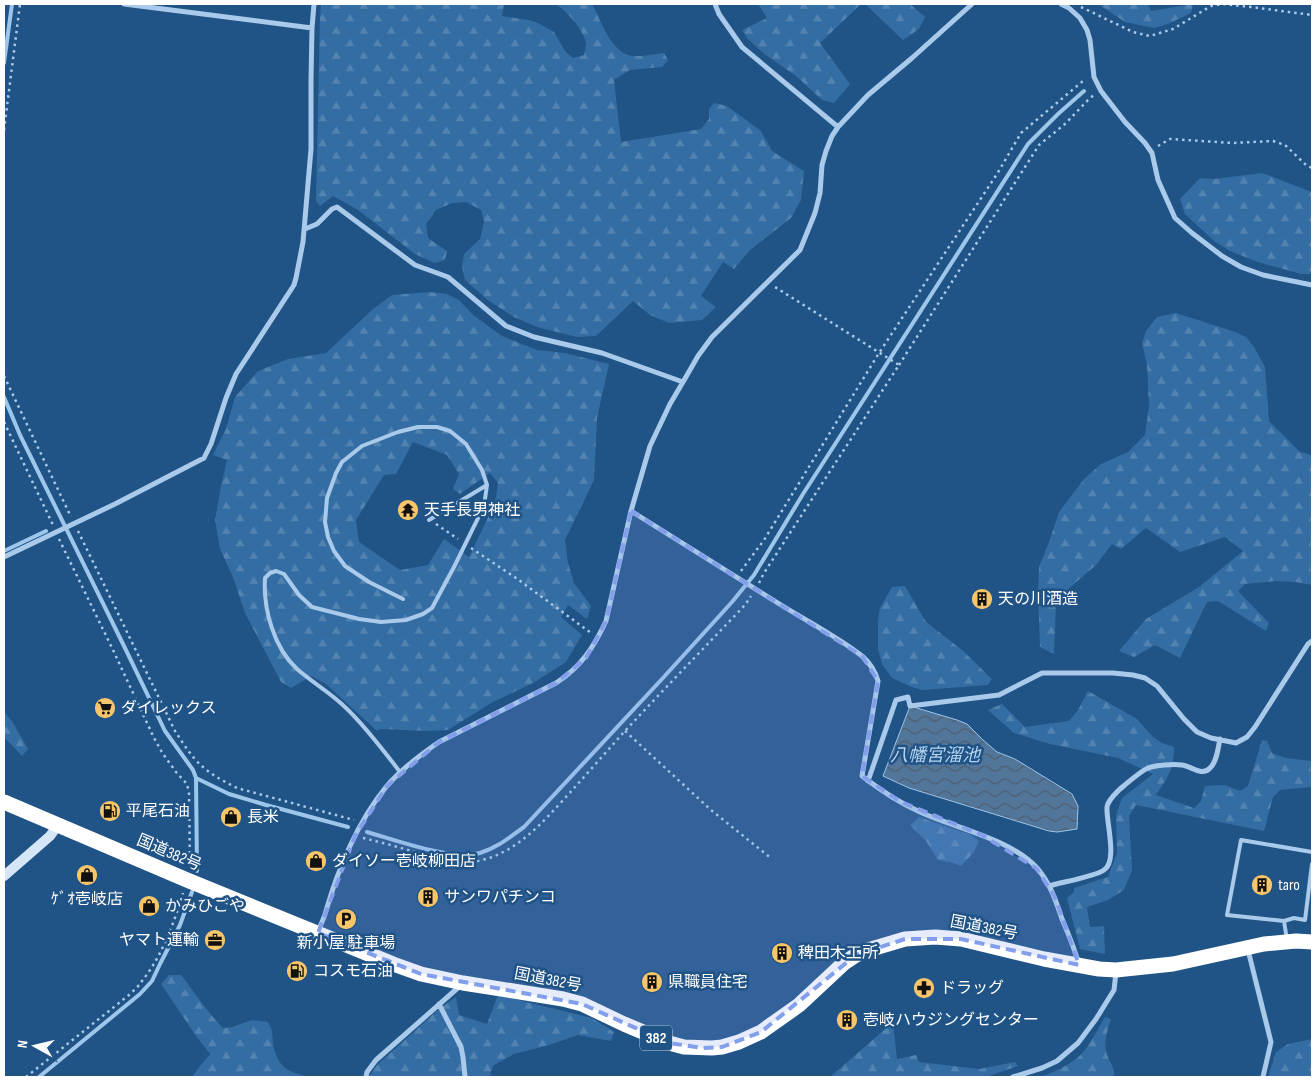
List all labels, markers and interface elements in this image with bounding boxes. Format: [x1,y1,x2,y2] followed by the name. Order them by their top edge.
[396,498,420,522] temple icon: 天手長男神社
[424,501,520,520] place label: 天手長男神社
[970,587,994,611] building icon: 天の川酒造
[998,590,1078,609] place label: 天の川酒造
[93,696,117,720] supermarket icon: ダイレックス
[121,699,217,718] place label: ダイレックス
[890,745,982,766] water label: 八幡宮溜池
[98,799,122,823] fuel station icon: 平尾石油
[126,802,190,821] place label: 平尾石油
[219,805,243,829] shop icon: 長米
[247,808,279,827] place label: 長米
[134,831,204,875] street label: 国道382号
[304,849,328,873] shop icon: ダイソー壱岐柳田店
[332,852,476,871] place label: ダイソー壱岐柳田店
[75,863,99,887] shop icon: ｹﾞｵ壱岐店
[1250,873,1274,897] building icon: taro
[1278,876,1300,895] place label: taro
[416,885,440,909] building icon: サンワパチンコ
[444,888,556,907] place label: サンワパチンコ
[51,890,123,909] place label: ｹﾞｵ壱岐店
[137,894,161,918] shop icon: かみひごや
[165,897,245,916] place label: かみひごや
[334,907,358,931] parking icon: 新小屋 駐車場
[949,912,1019,944] street label: 国道382号
[203,928,227,952] office icon: ヤマト運輸
[119,931,199,950] place label: ヤマト運輸
[297,934,395,953] place label: 新小屋 駐車場
[770,941,794,965] building icon: 稗田木工所
[798,944,878,963] place label: 稗田木工所
[285,959,309,983] fuel station icon: コスモ石油
[313,962,393,981] place label: コスモ石油
[513,964,583,996] street label: 国道382号
[640,970,664,994] building icon: 県職員住宅
[668,973,748,992] place label: 県職員住宅
[912,976,936,1000] pharmacy icon: ドラッグ
[940,979,1004,998] place label: ドラッグ
[835,1008,859,1032] building icon: 壱岐ハウジングセンター
[863,1011,1039,1030] place label: 壱岐ハウジングセンター
[10,1021,60,1071] north arrow
[640,1026,672,1050] road number: 382
[14,1039,32,1049] text: N

